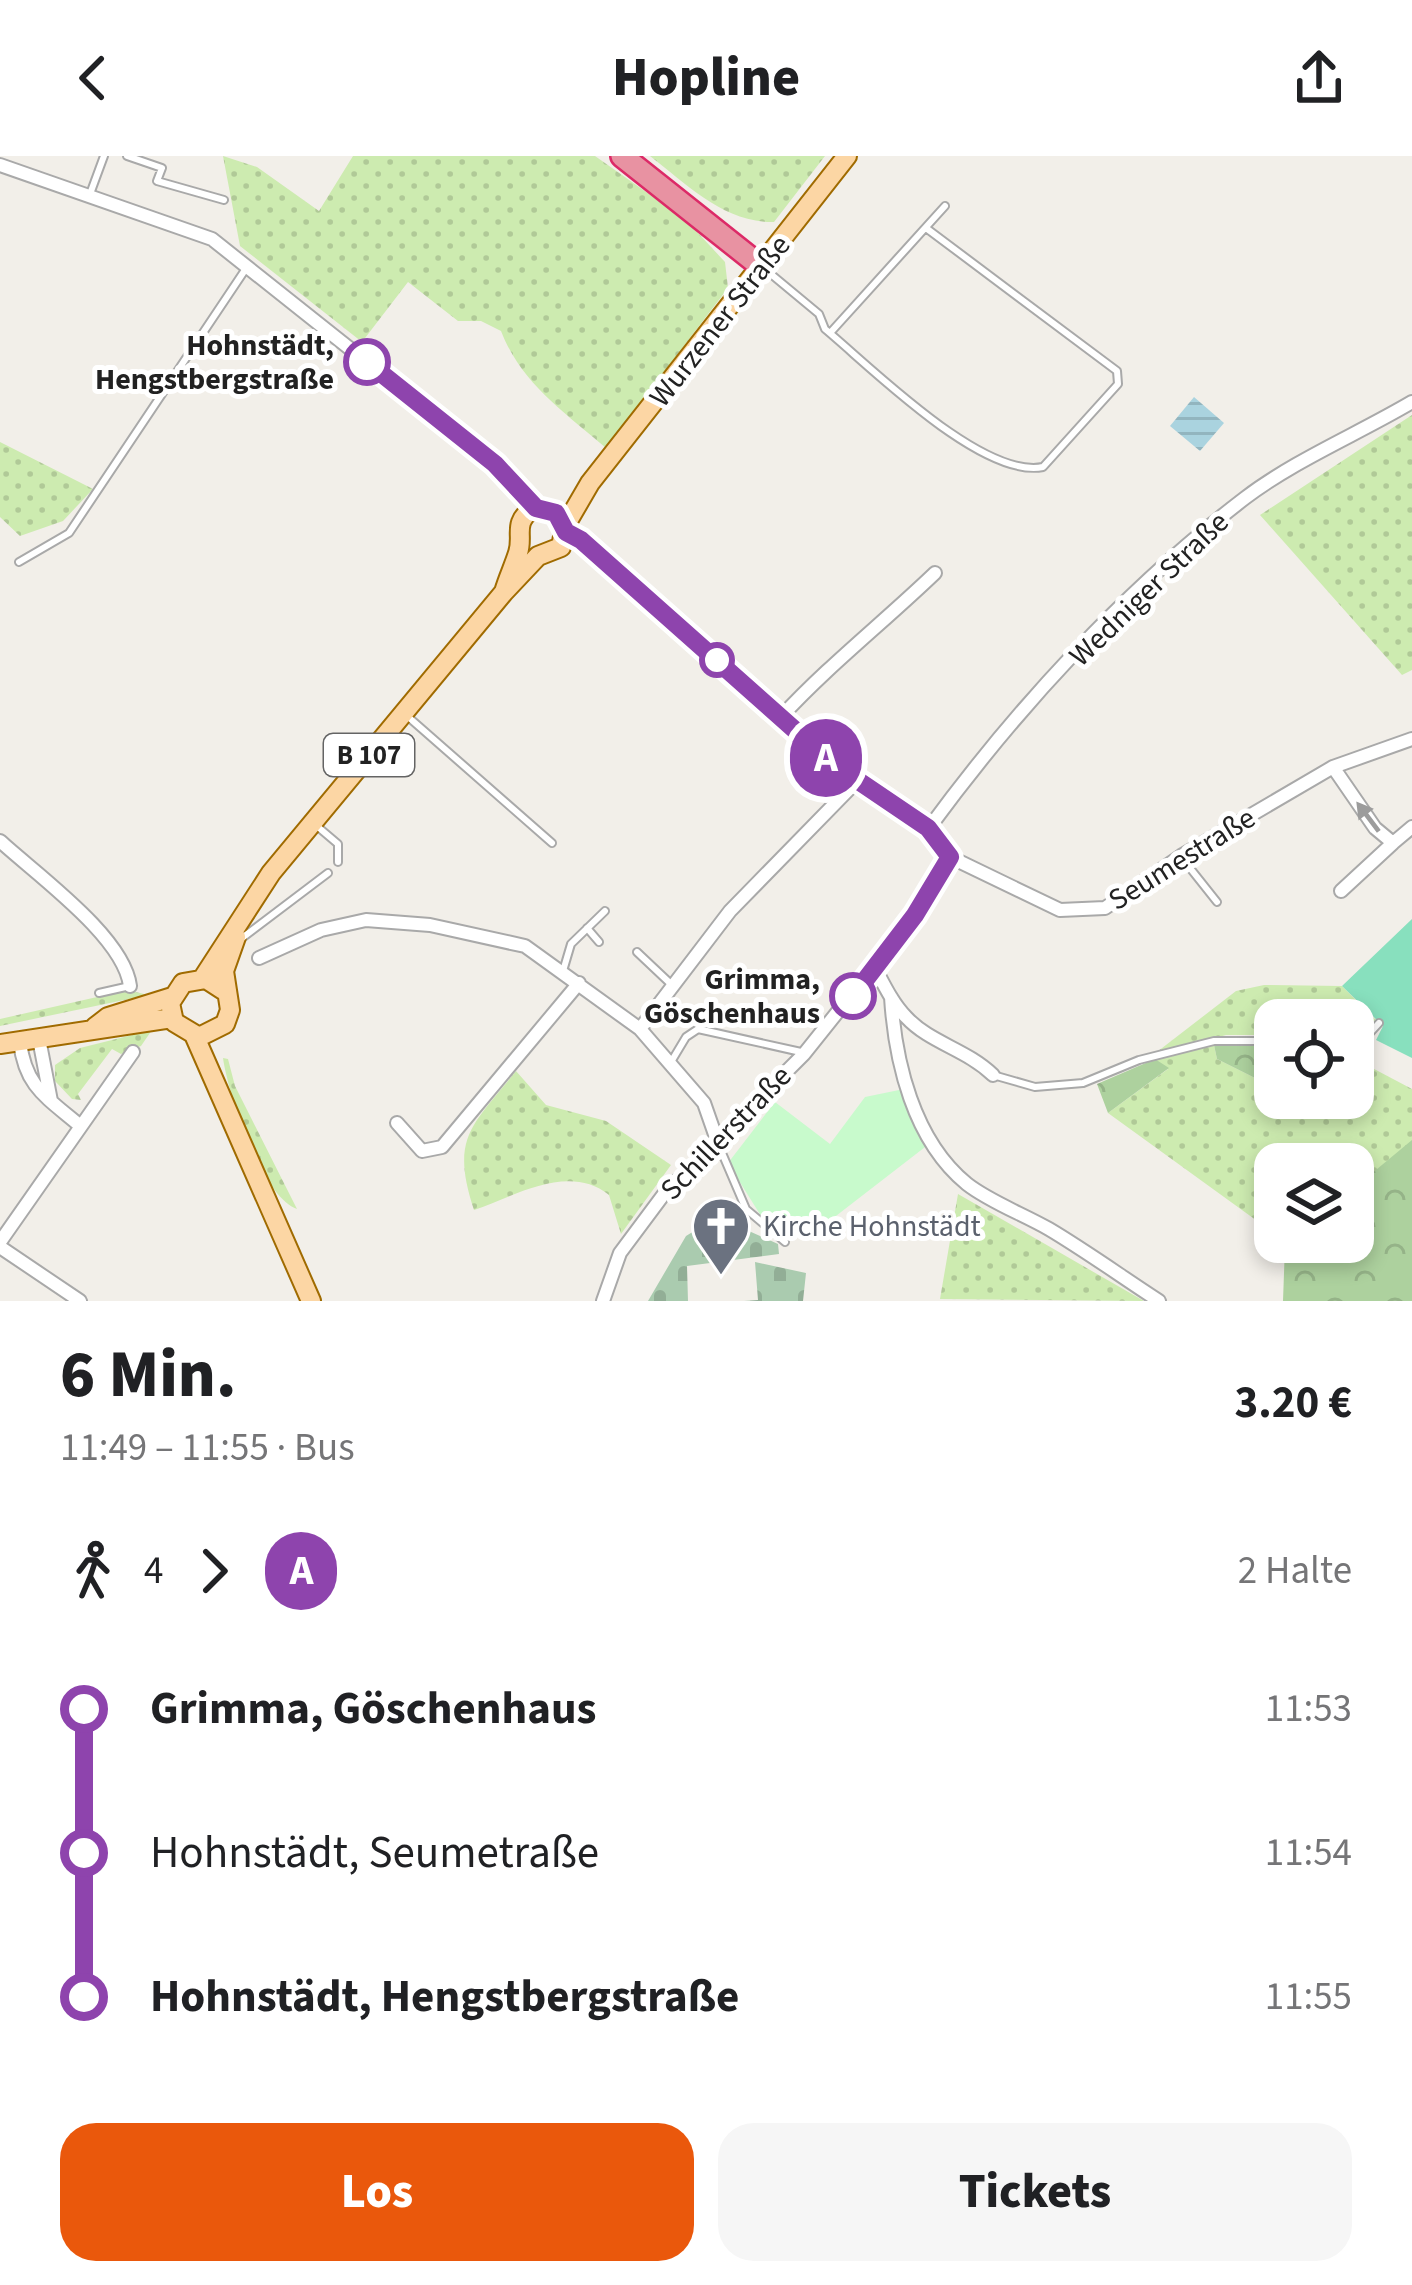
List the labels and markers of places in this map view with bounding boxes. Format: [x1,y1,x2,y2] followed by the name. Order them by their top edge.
[95,324,334,401] place label: Hohnstädt, Hengstbergstraße
[345,340,389,384] marker: Hohnstädt, Hengstbergstraße
[701,644,733,676] unlabelled marker
[644,958,820,1035] place label: Grimma, Göschenhaus
[831,974,875,1018] marker: Grimma, Göschenhaus
[690,1195,752,1277] church icon: Kirche Hohnstädt
[763,1205,981,1248] place label: Kirche Hohnstädt

